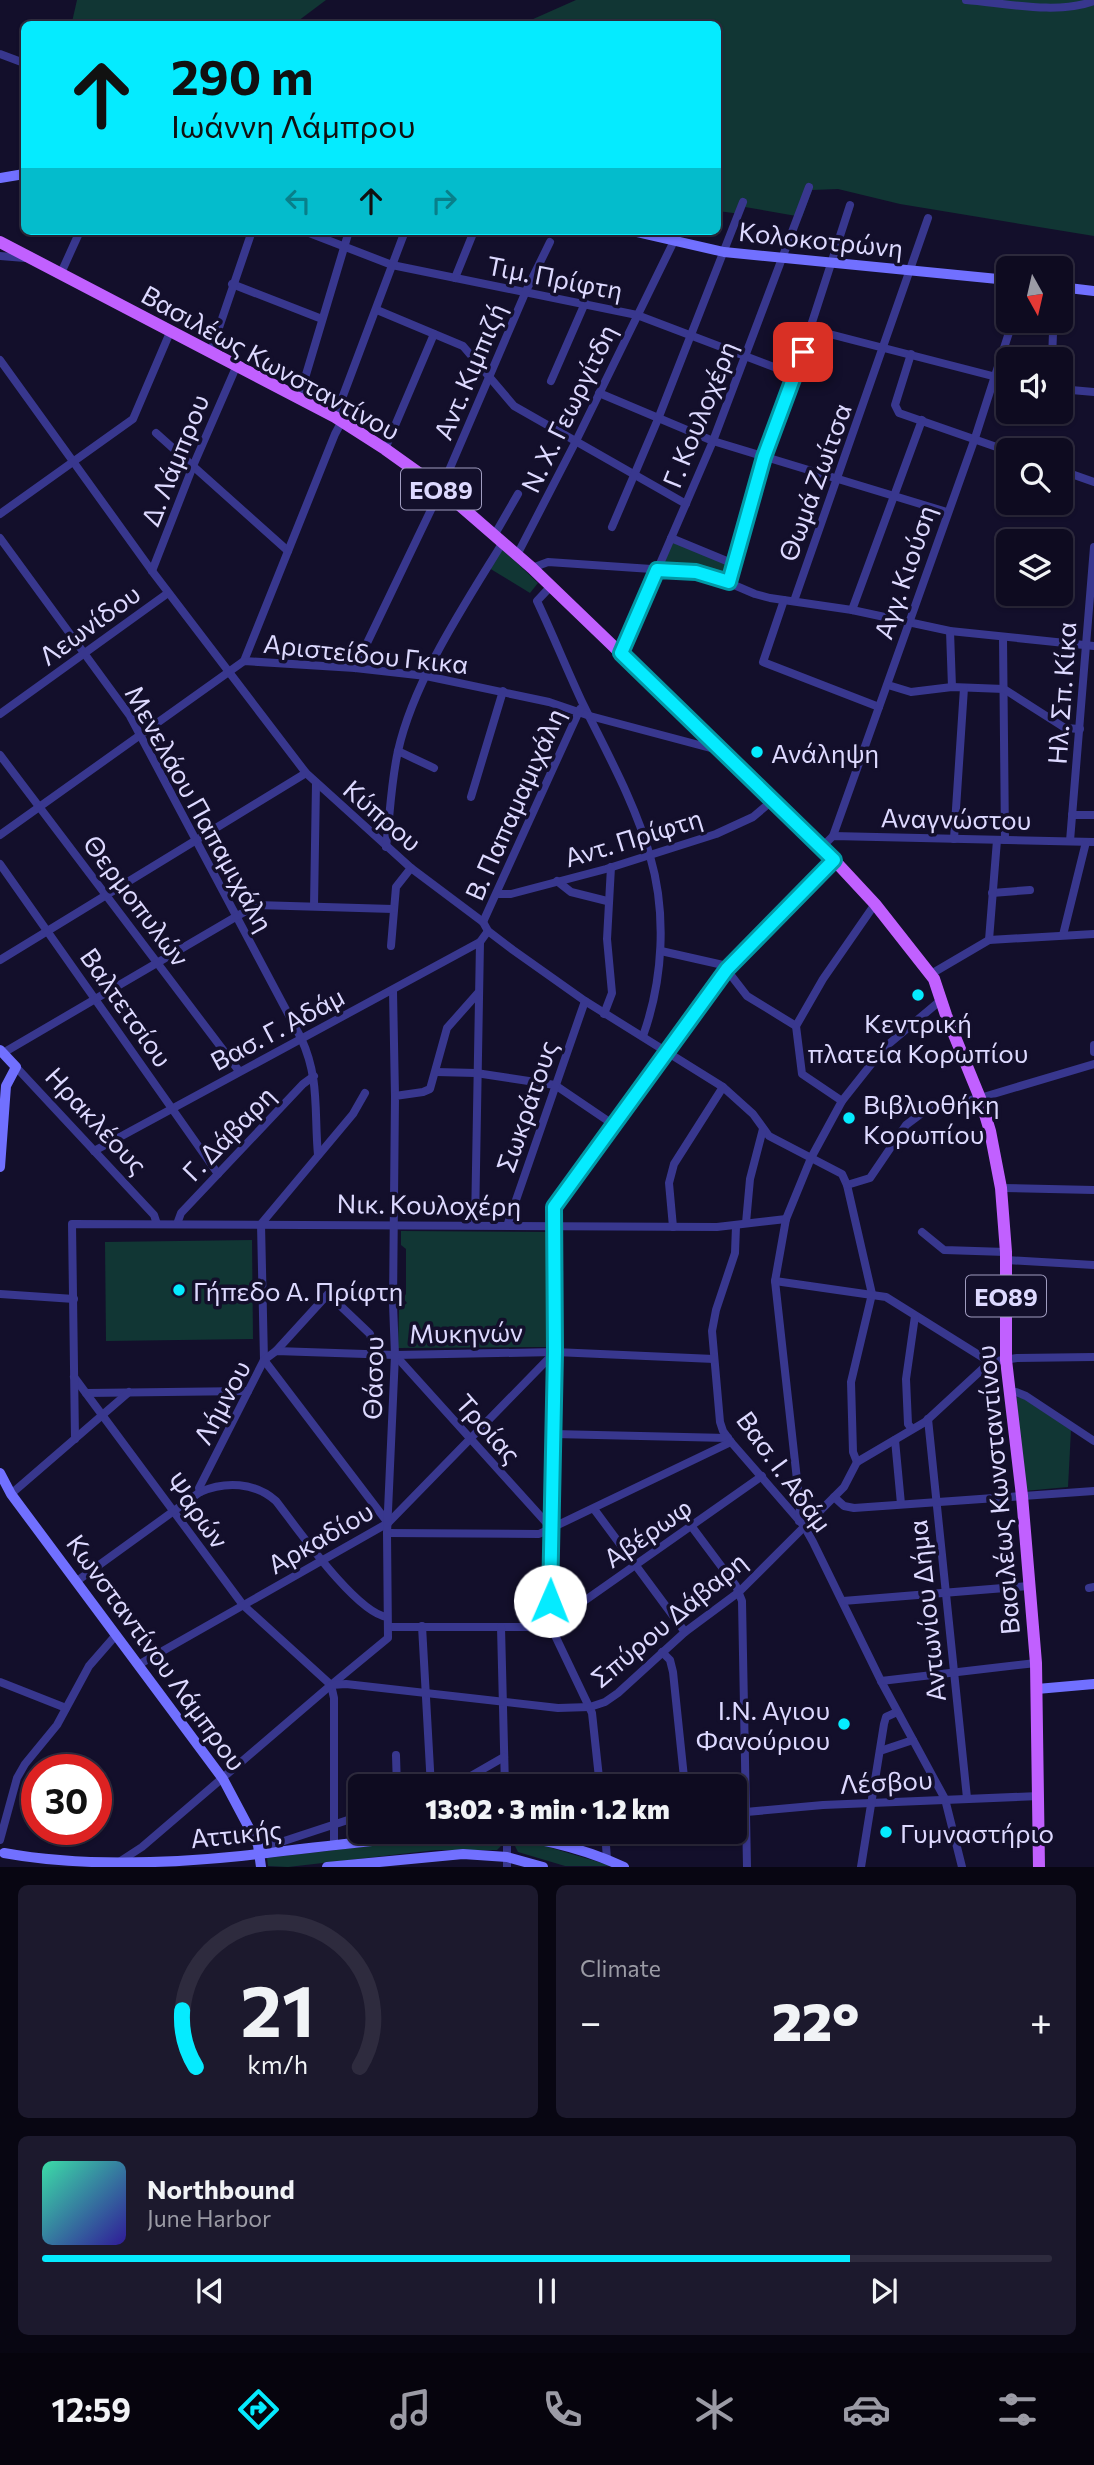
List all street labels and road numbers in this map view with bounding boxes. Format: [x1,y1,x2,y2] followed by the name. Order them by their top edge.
[737,215,905,263] street label: Κολοκοτρώνη
[484,249,626,305] street label: Τιμ. Πρίφτη
[136,278,406,446] street label: Βασιλέως Κωνσταντίνου
[426,298,512,444] street label: Αντ. Κιμπιζή
[514,319,622,497] street label: Ν. Χ. Γεωργίτδη
[656,336,742,492] street label: Γ. Κουλοχέρη
[134,390,214,530] street label: Δ. Λάμπρου
[771,399,857,565] street label: Θωμά Ζωίτσα
[401,468,481,510] road number: ΕΟ89
[867,501,941,643] street label: Αγγ. Κιούση
[32,577,146,671] street label: Λεωνίδου
[1041,621,1081,765] street label: Ηλ. Σπ. Κίκα
[262,627,470,679] street label: Αριστείδου Γκικα
[119,680,281,936] street label: Μενελάου Παπαμιχάλη
[458,703,570,905] street label: Β. Παπαμαμιχάλη
[338,773,428,857] street label: Κύπρου
[560,801,706,873] street label: Αντ. Πρίφτη
[880,801,1032,835] street label: Αναγνώστου
[78,828,196,972] street label: Θερμοπυλών
[75,942,179,1072] street label: Βαλτετσίου
[205,980,349,1076] street label: Βασ. Γ. Αδάμ
[489,1036,563,1176] street label: Σωκράτους
[40,1060,154,1180] street label: Ηρακλέους
[175,1079,281,1187] street label: Γ. Δάβαρη
[337,1187,521,1221] street label: Νικ. Κουλοχέρη
[966,1276,1046,1316] road number: ΕΟ89
[409,1316,523,1348] street label: Μυκηνών
[356,1336,388,1420] street label: Θάσου
[969,1344,1025,1636] street label: Βασιλέως Κωνσταντίνου
[186,1355,256,1449] street label: Λήμνου
[450,1387,528,1469] street label: Τροίας
[731,1405,839,1537] street label: Βασ. Ι. Αδάμ
[160,1466,236,1554] street label: Ψαρών
[597,1491,697,1573] street label: Αβέρωφ
[262,1494,378,1580] street label: Αρκαδίου
[901,1519,951,1703] street label: Αντωνίου Δήμα
[61,1528,253,1776] street label: Κωνσταντίνου Λάμπρου
[584,1545,752,1693] street label: Σπύρου Δάβαρη
[839,1763,933,1799] street label: Λέσβου
[189,1813,283,1853] street label: Αττικής

